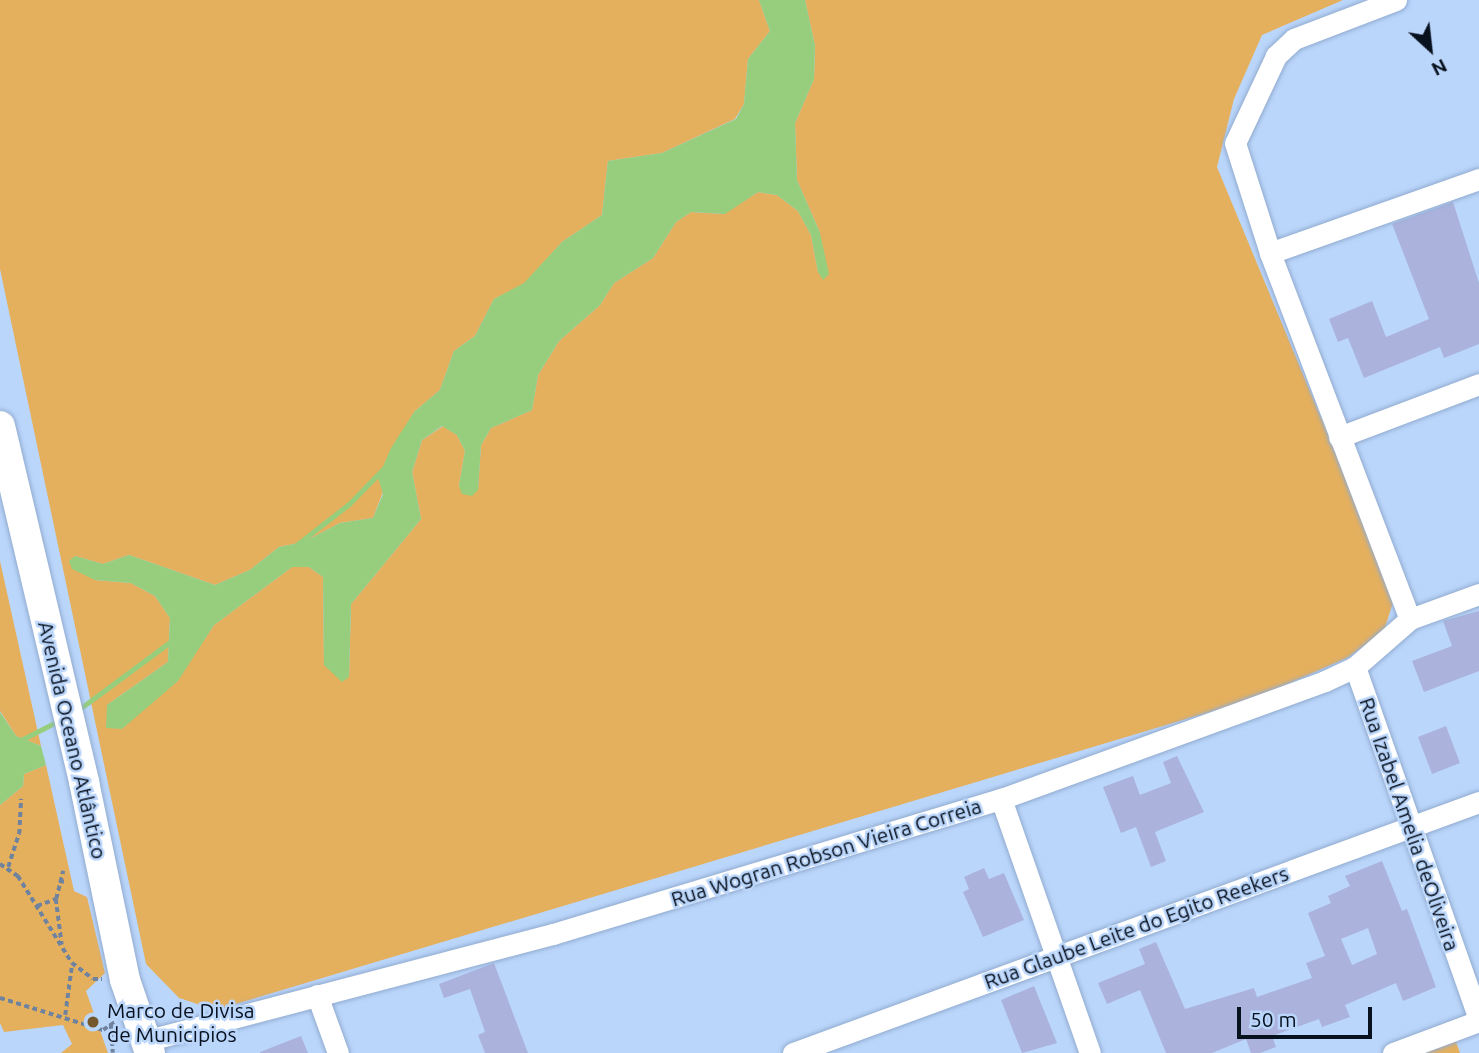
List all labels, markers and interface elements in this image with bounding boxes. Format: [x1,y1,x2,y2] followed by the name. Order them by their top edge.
[1395,14,1465,84] north arrow
[1428,55,1451,81] text: N
[33,619,113,861] street label: Avenida Oceano Atlântico
[1355,694,1465,954] street label: Rua Izabel Amelia deOliveira
[668,793,984,911] street label: Rua Wogran Robson Vieira Correia
[980,860,1292,994] street label: Rua Glaube Leite do Egito Reekers
[1241,993,1376,1038] scale bar
[107,997,255,1047] place label: Marco de Divisa de Municipios
[1250,1007,1297,1031] text: 50 m
[85,1014,101,1030] marker: Marco de Divisa de Municipios

